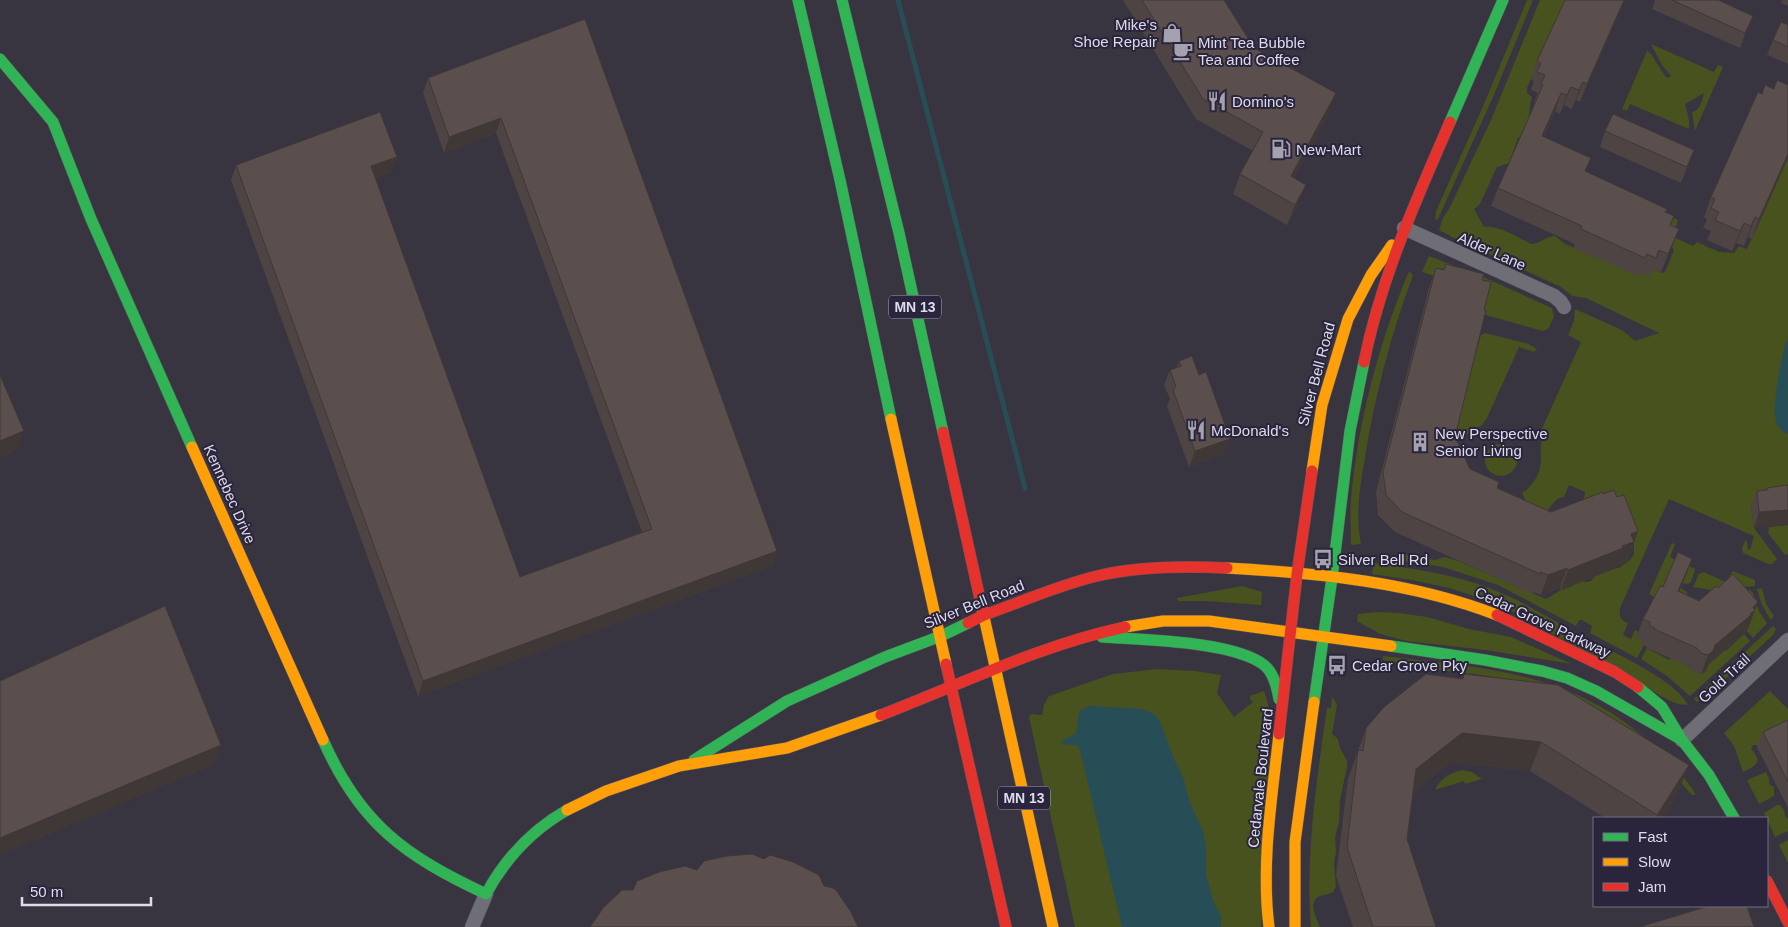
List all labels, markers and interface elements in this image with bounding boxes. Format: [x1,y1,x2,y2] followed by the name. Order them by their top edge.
[1074,16,1157,50] place label: Mike's Shoe Repair
[1161,22,1183,44] shop icon: Mike's Shoe Repair
[1198,34,1305,68] place label: Mint Tea Bubble Tea and Coffee
[1172,40,1194,62] cafe icon: Mint Tea Bubble Tea and Coffee
[1206,90,1228,112] restaurant icon: Domino's
[1232,93,1294,110] place label: Domino's
[1270,138,1292,160] fuel station icon: New-Mart
[1296,141,1362,158] place label: New-Mart
[1455,228,1529,274] street label: Alder Lane
[889,296,941,318] road number: MN 13
[1294,320,1338,428] street label: Silver Bell Road
[1185,419,1207,441] restaurant icon: McDonald's
[1211,422,1289,439] place label: McDonald's
[1435,425,1548,459] place label: New Perspective Senior Living
[1409,431,1431,453] building icon: New Perspective Senior Living
[201,442,259,546] street label: Kennebec Drive
[1312,548,1334,570] bus stop icon: Silver Bell Rd
[1338,551,1428,568] place label: Silver Bell Rd
[921,576,1027,632] street label: Silver Bell Road
[1473,583,1614,661] street label: Cedar Grove Parkway
[1695,650,1753,706] street label: Gold Trail
[1326,654,1348,676] bus stop icon: Cedar Grove Pky
[1352,657,1468,674] place label: Cedar Grove Pky
[1244,707,1276,849] street label: Cedarvale Boulevard
[998,786,1050,810] road number: MN 13
[1593,817,1768,907] legend
[1638,828,1668,845] text: Fast
[1638,853,1671,870] text: Slow
[22,874,151,906] scale bar
[1638,878,1666,895] text: Jam
[30,883,63,900] text: 50 m

